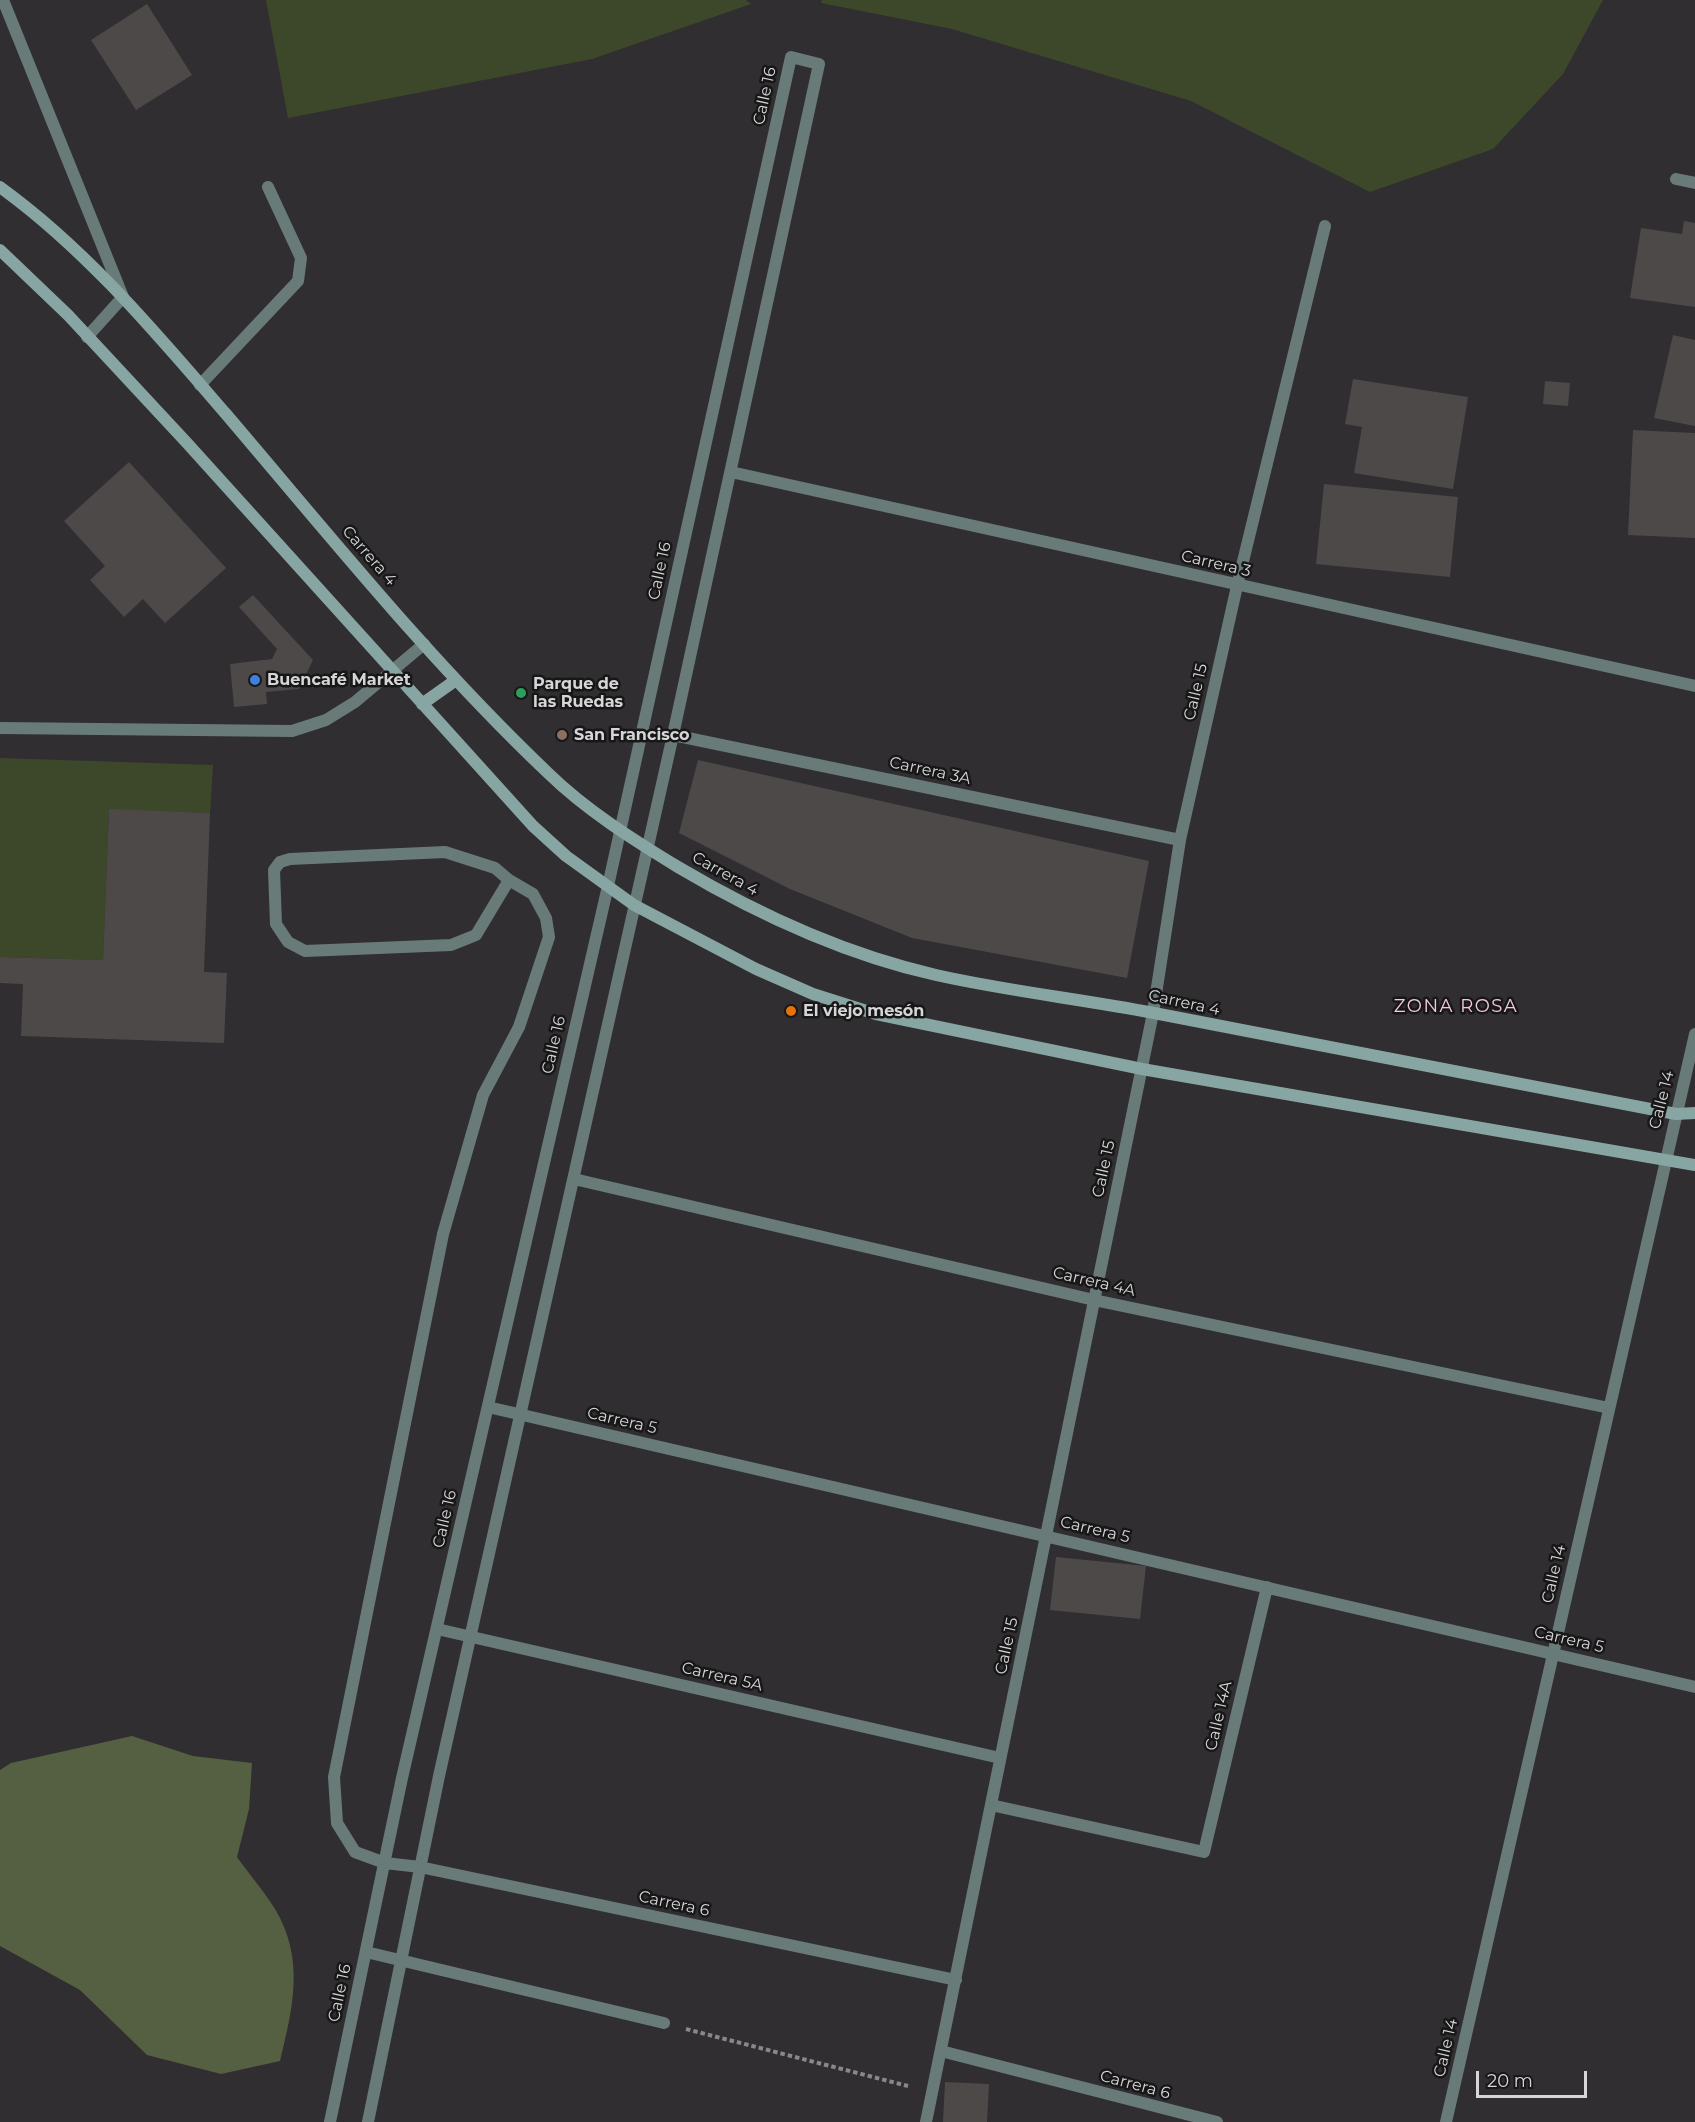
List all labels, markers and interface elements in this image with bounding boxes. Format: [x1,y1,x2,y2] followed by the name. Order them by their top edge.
[750,65,780,127] street label: Calle 16
[338,522,400,590] street label: Carrera 4
[645,540,675,602] street label: Calle 16
[1179,547,1253,581] street label: Carrera 3
[1180,662,1212,722] street label: Calle 15
[267,670,411,690] place label: Buencafé Market
[248,673,262,687] marker: Buencafé Market
[533,674,623,712] place label: Parque de las Ruedas
[514,686,528,700] marker: Parque de las Ruedas
[574,725,690,745] place label: San Francisco
[555,728,569,742] marker: San Francisco
[888,753,972,789] street label: Carrera 3A
[689,848,761,900] street label: Carrera 4
[1146,986,1222,1020] street label: Carrera 4
[1394,996,1518,1018] district label: ZONA ROSA
[803,1001,924,1021] place label: El viejo mesón
[784,1004,798,1018] marker: El viejo mesón
[538,1014,570,1076] street label: Calle 16
[1645,1069,1679,1131] street label: Calle 14
[1089,1139,1119,1199] street label: Calle 15
[1051,1263,1137,1301] street label: Carrera 4A
[585,1404,659,1438] street label: Carrera 5
[429,1488,461,1550] street label: Calle 16
[1058,1513,1132,1547] street label: Carrera 5
[1538,1543,1570,1605] street label: Calle 14
[992,1616,1022,1676] street label: Calle 15
[1532,1623,1606,1657] street label: Carrera 5
[680,1658,764,1696] street label: Carrera 5A
[1202,1679,1236,1753] street label: Calle 14A
[637,1887,711,1921] street label: Carrera 6
[325,1962,355,2024] street label: Calle 16
[1430,2017,1462,2079] street label: Calle 14
[1479,2059,1590,2097] scale bar
[1098,2066,1172,2104] street label: Carrera 6
[1487,2070,1533,2092] text: 20 m

